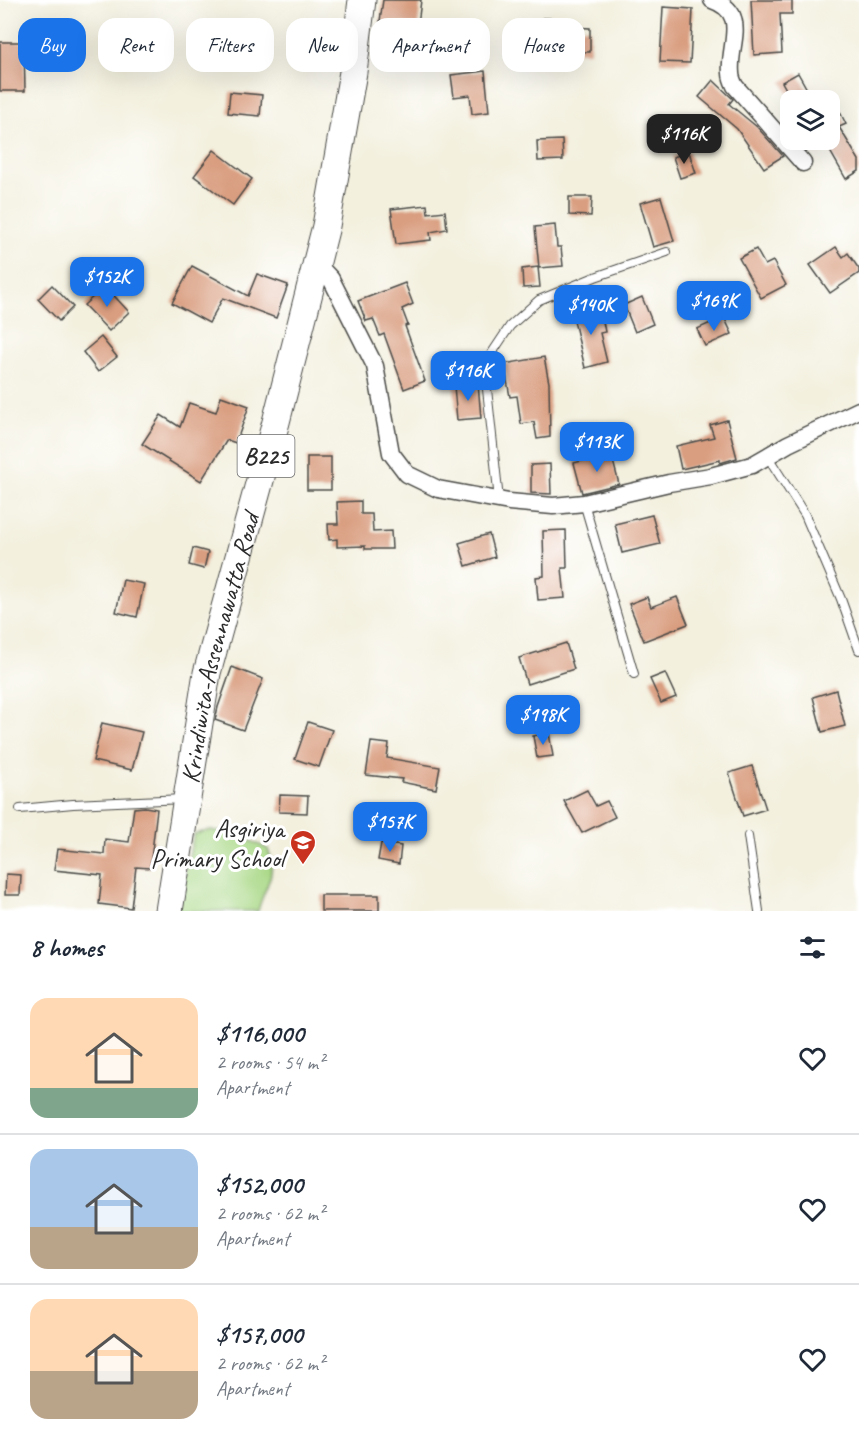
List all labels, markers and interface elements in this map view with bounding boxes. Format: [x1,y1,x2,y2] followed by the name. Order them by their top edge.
[18,18,86,72] chip: Buy
[98,18,174,72] chip: Rent
[186,18,274,72] chip: Filters
[286,18,358,72] chip: New
[370,18,490,72] chip: Apartment
[502,18,585,72] chip: House
[780,90,840,150] map controls
[780,90,840,150] button: layers
[642,114,726,165] pin: $116K
[661,121,707,146] text: $116K
[65,257,149,308] pin: $152K
[84,264,130,289] text: $152K
[672,281,756,332] pin: $169K
[549,285,633,336] pin: $140K
[691,288,737,313] text: $169K
[568,292,614,317] text: $140K
[426,351,510,402] pin: $116K
[445,358,491,383] text: $116K
[555,422,639,473] pin: $113K
[574,429,620,454] text: $113K
[238,435,294,477] road number: B225
[173,506,268,786] street label: Krindiwita-Assennawatta Road
[501,695,585,746] pin: $198K
[520,702,566,727] text: $198K
[348,802,432,853] pin: $157K
[367,809,413,834] text: $157K
[150,812,289,875] place label: Asgiriya Primary School
[288,828,318,866] school or university icon: Asgiriya Primary School
[30,931,103,964] text: 8 homes
[796,931,829,964] icon: filters
[216,1017,304,1050] text: $116,000
[78,1022,150,1094] icon: home
[796,1042,829,1075] icon: heart
[216,1050,324,1075] text: 2 rooms · 54 m²
[216,1075,289,1100] text: Apartment
[216,1168,303,1201] text: $152,000
[78,1173,150,1245] icon: home
[796,1193,829,1226] icon: heart
[216,1201,324,1226] text: 2 rooms · 62 m²
[216,1226,289,1251] text: Apartment
[216,1318,303,1351] text: $157,000
[78,1323,150,1395] icon: home
[796,1343,829,1376] icon: heart
[216,1351,324,1376] text: 2 rooms · 62 m²
[216,1376,289,1401] text: Apartment

